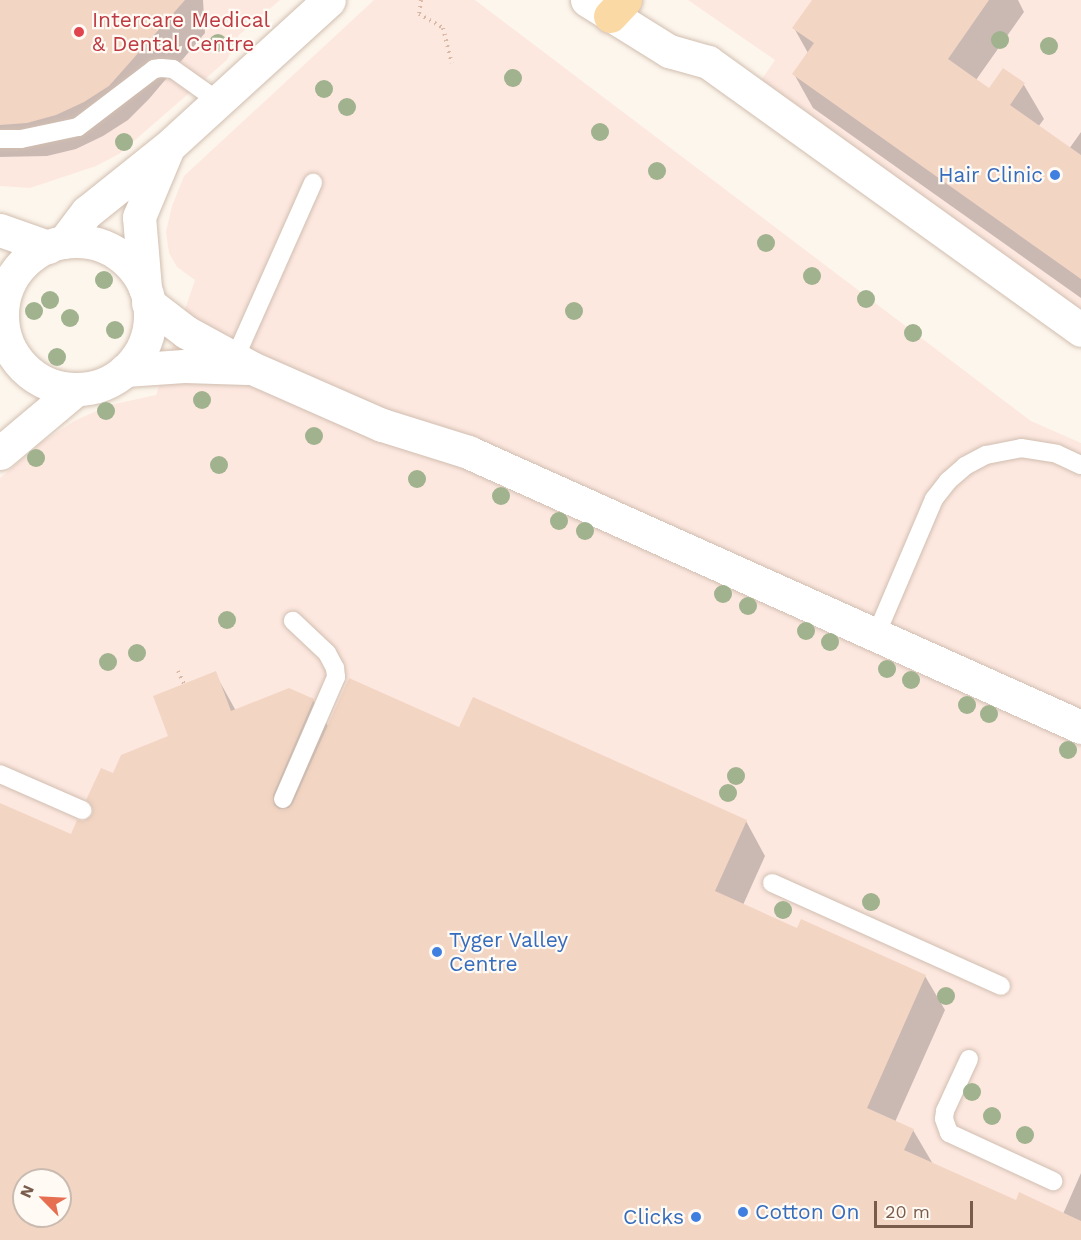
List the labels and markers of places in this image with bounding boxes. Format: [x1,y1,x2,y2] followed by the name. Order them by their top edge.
[92,7,270,57] place label: Intercare Medical & Dental Centre
[70,23,88,41] marker: Intercare Medical & Dental Centre
[938,162,1043,188] place label: Hair Clinic
[1048,168,1062,182] marker: Hair Clinic
[449,927,569,977] place label: Tyger Valley Centre
[430,945,444,959] marker: Tyger Valley Centre
[755,1199,859,1225] place label: Cotton On
[623,1204,684,1230] place label: Clicks
[736,1205,750,1219] marker: Cotton On
[689,1210,703,1224] marker: Clicks

